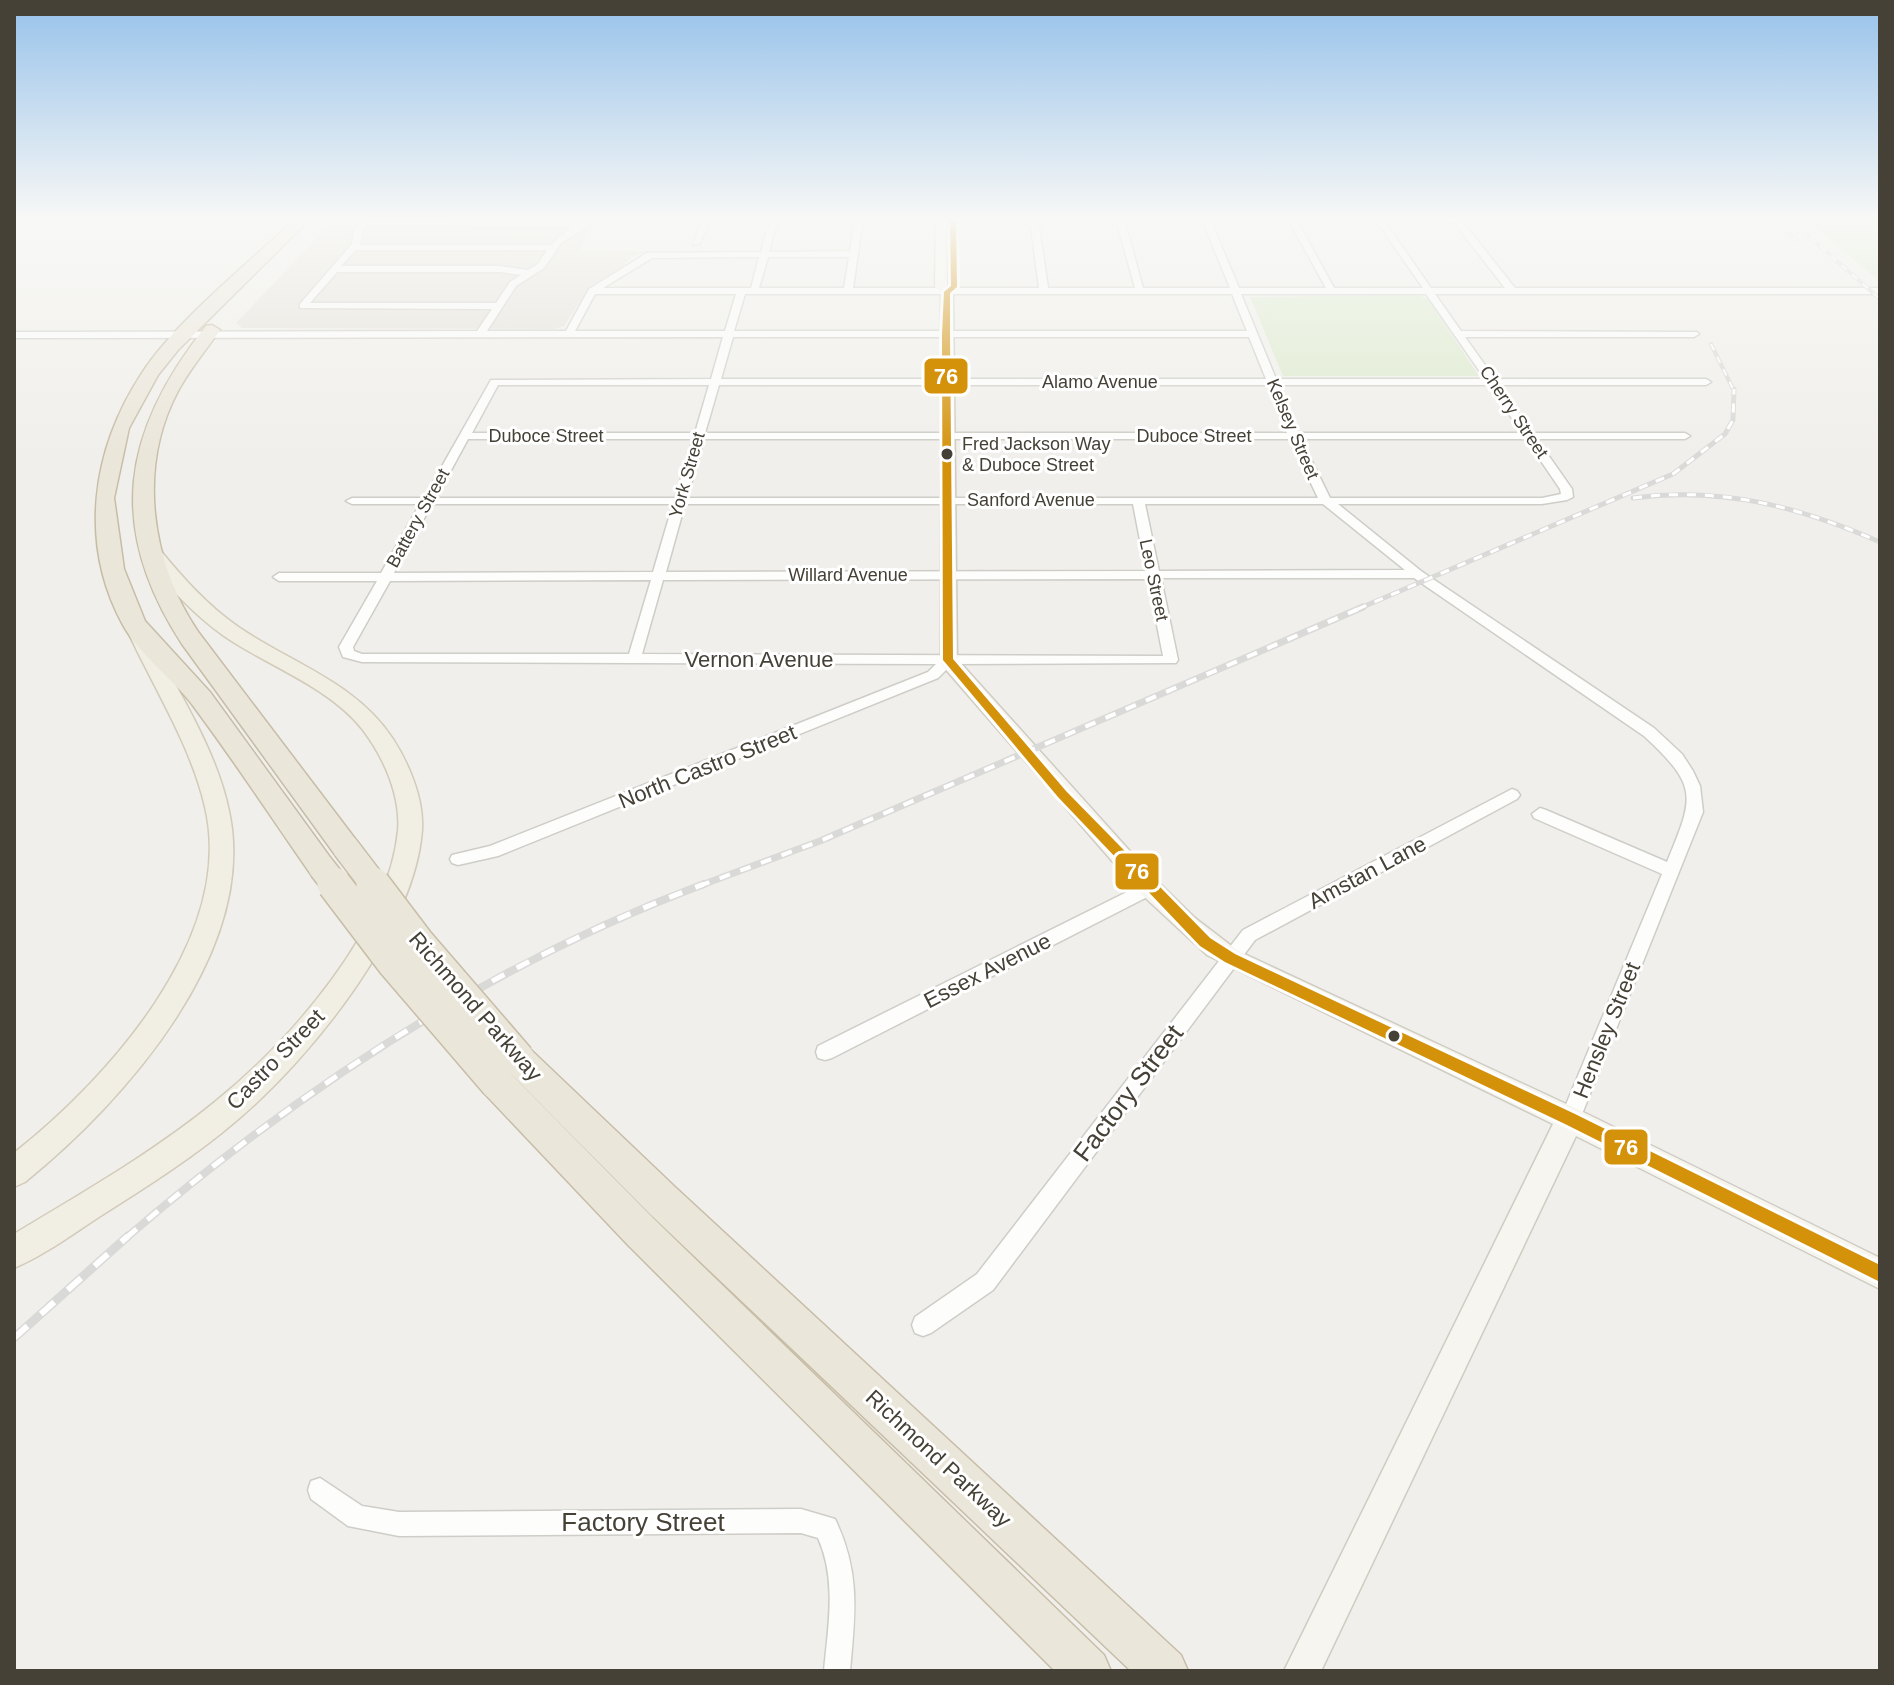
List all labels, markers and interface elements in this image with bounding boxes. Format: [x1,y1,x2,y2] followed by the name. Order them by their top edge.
[923,357,969,395] line badge: 76
[1476,362,1552,462] street label: Cherry Street
[934,364,958,389] text: 76
[1042,372,1158,392] street label: Alamo Avenue
[1263,376,1323,482] street label: Kelsey Street
[488,426,604,446] street label: Duboce Street
[1136,426,1252,446] street label: Duboce Street
[665,430,709,520] street label: York Street
[962,434,1110,475] place label: Fred Jackson Way & Duboce Street
[939,446,955,462] marker: Fred Jackson Way & Duboce Street
[383,465,453,571] street label: Battery Street
[967,490,1095,510] street label: Sanford Avenue
[1136,537,1172,623] street label: Leo Street
[788,565,908,585] street label: Willard Avenue
[685,647,833,672] street label: Vernon Avenue
[615,719,800,814] street label: North Castro Street
[1304,831,1430,914] street label: Amstan Lane
[1114,852,1160,891] line badge: 76
[1125,859,1149,884] text: 76
[404,927,547,1086] street label: Richmond Parkway
[920,928,1055,1013] street label: Essex Avenue
[1568,959,1645,1102] street label: Hensley Street
[221,1004,329,1115] street label: Castro Street
[1067,1018,1190,1167] street label: Factory Street
[1386,1028,1402,1044] unlabelled marker
[1603,1128,1649,1166] line badge: 76
[1614,1135,1638,1160] text: 76
[861,1385,1016,1532] street label: Richmond Parkway
[561,1507,725,1537] street label: Factory Street

